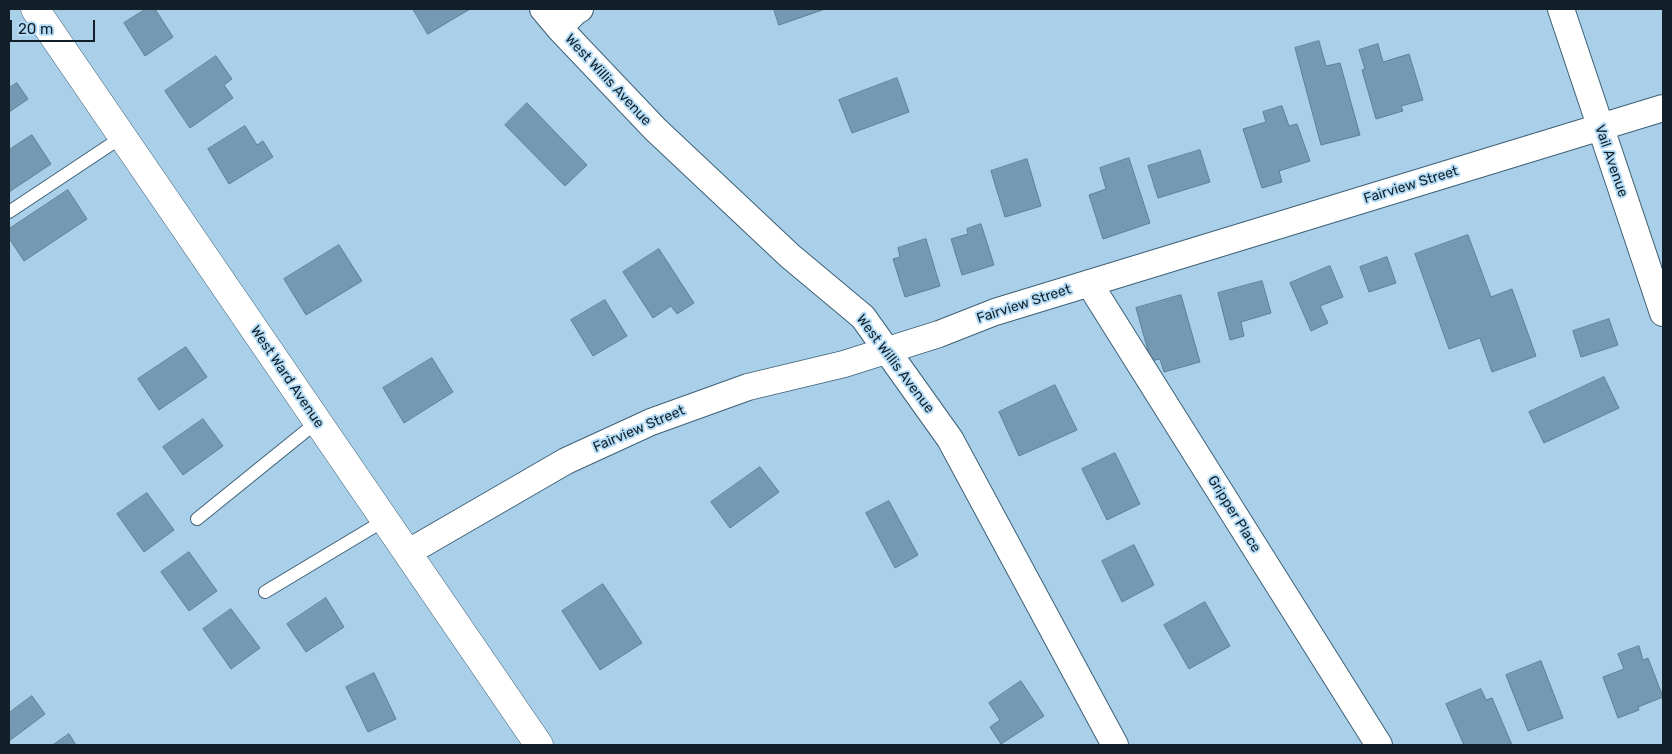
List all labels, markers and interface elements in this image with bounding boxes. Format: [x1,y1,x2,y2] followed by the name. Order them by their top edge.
[12,10,98,42] scale bar
[18,20,53,38] text: 20 m
[561,31,655,129] street label: West Willis Avenue
[1591,123,1631,199] street label: Vail Avenue
[1362,163,1460,207] street label: Fairview Street
[975,281,1073,327] street label: Fairview Street
[852,311,938,417] street label: West Willis Avenue
[247,323,327,431] street label: West Ward Avenue
[591,402,687,456] street label: Fairview Street
[1204,473,1264,555] street label: Gripper Place

